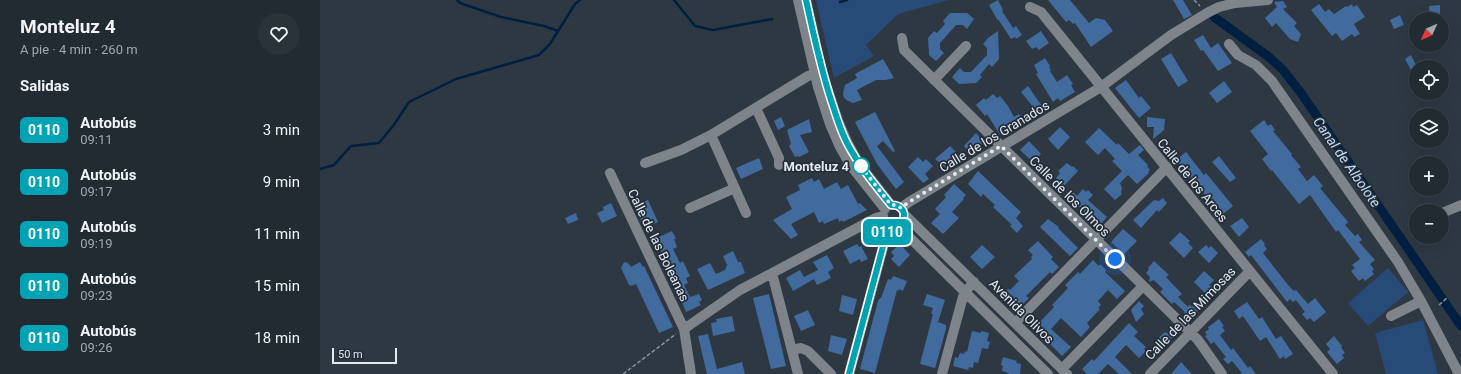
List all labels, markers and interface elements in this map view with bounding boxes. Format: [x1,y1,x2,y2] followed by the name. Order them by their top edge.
[1409,12,1449,52] north arrow
[1409,12,1449,244] map controls
[258,13,300,55] button: heart
[20,15,116,38] text: Monteluz 4
[20,42,138,57] text: A pie · 4 min · 260 m
[1409,60,1449,100] button: locate
[20,77,69,95] text: Salidas
[937,97,1052,175] street label: Calle de los Granados
[1409,108,1449,148] button: layers
[80,114,136,132] text: Autobús
[1310,114,1384,210] water label: Canal de Albolote
[263,121,300,139] text: 3 min
[28,122,60,138] text: 0110
[80,132,113,147] text: 09:11
[1154,136,1231,225] street label: Calle de los Arces
[1026,153,1113,240] street label: Calle de los Olmos
[1409,156,1449,196] button: +
[852,157,870,175] marker: Monteluz 4
[784,159,850,174] place label: Monteluz 4
[80,166,136,184] text: Autobús
[263,173,300,191] text: 9 min
[28,174,60,190] text: 0110
[80,184,113,199] text: 09:17
[625,187,692,304] street label: Calle de las Boleanas
[1409,204,1449,244] button: −
[80,218,136,236] text: Autobús
[859,219,915,245] line badge: 0110
[871,224,903,240] text: 0110
[254,225,300,243] text: 11 min
[28,226,60,242] text: 0110
[80,236,113,251] text: 09:19
[1105,249,1125,269] your location
[1142,264,1239,363] street label: Calle de las Mimosas
[80,270,136,288] text: Autobús
[986,276,1057,347] street label: Avenida Olivos
[254,277,300,295] text: 15 min
[28,278,60,294] text: 0110
[80,288,113,303] text: 09:23
[80,322,136,340] text: Autobús
[254,329,300,347] text: 18 min
[28,330,60,346] text: 0110
[80,340,113,355] text: 09:26
[332,346,397,365] scale bar
[338,348,363,361] text: 50 m

